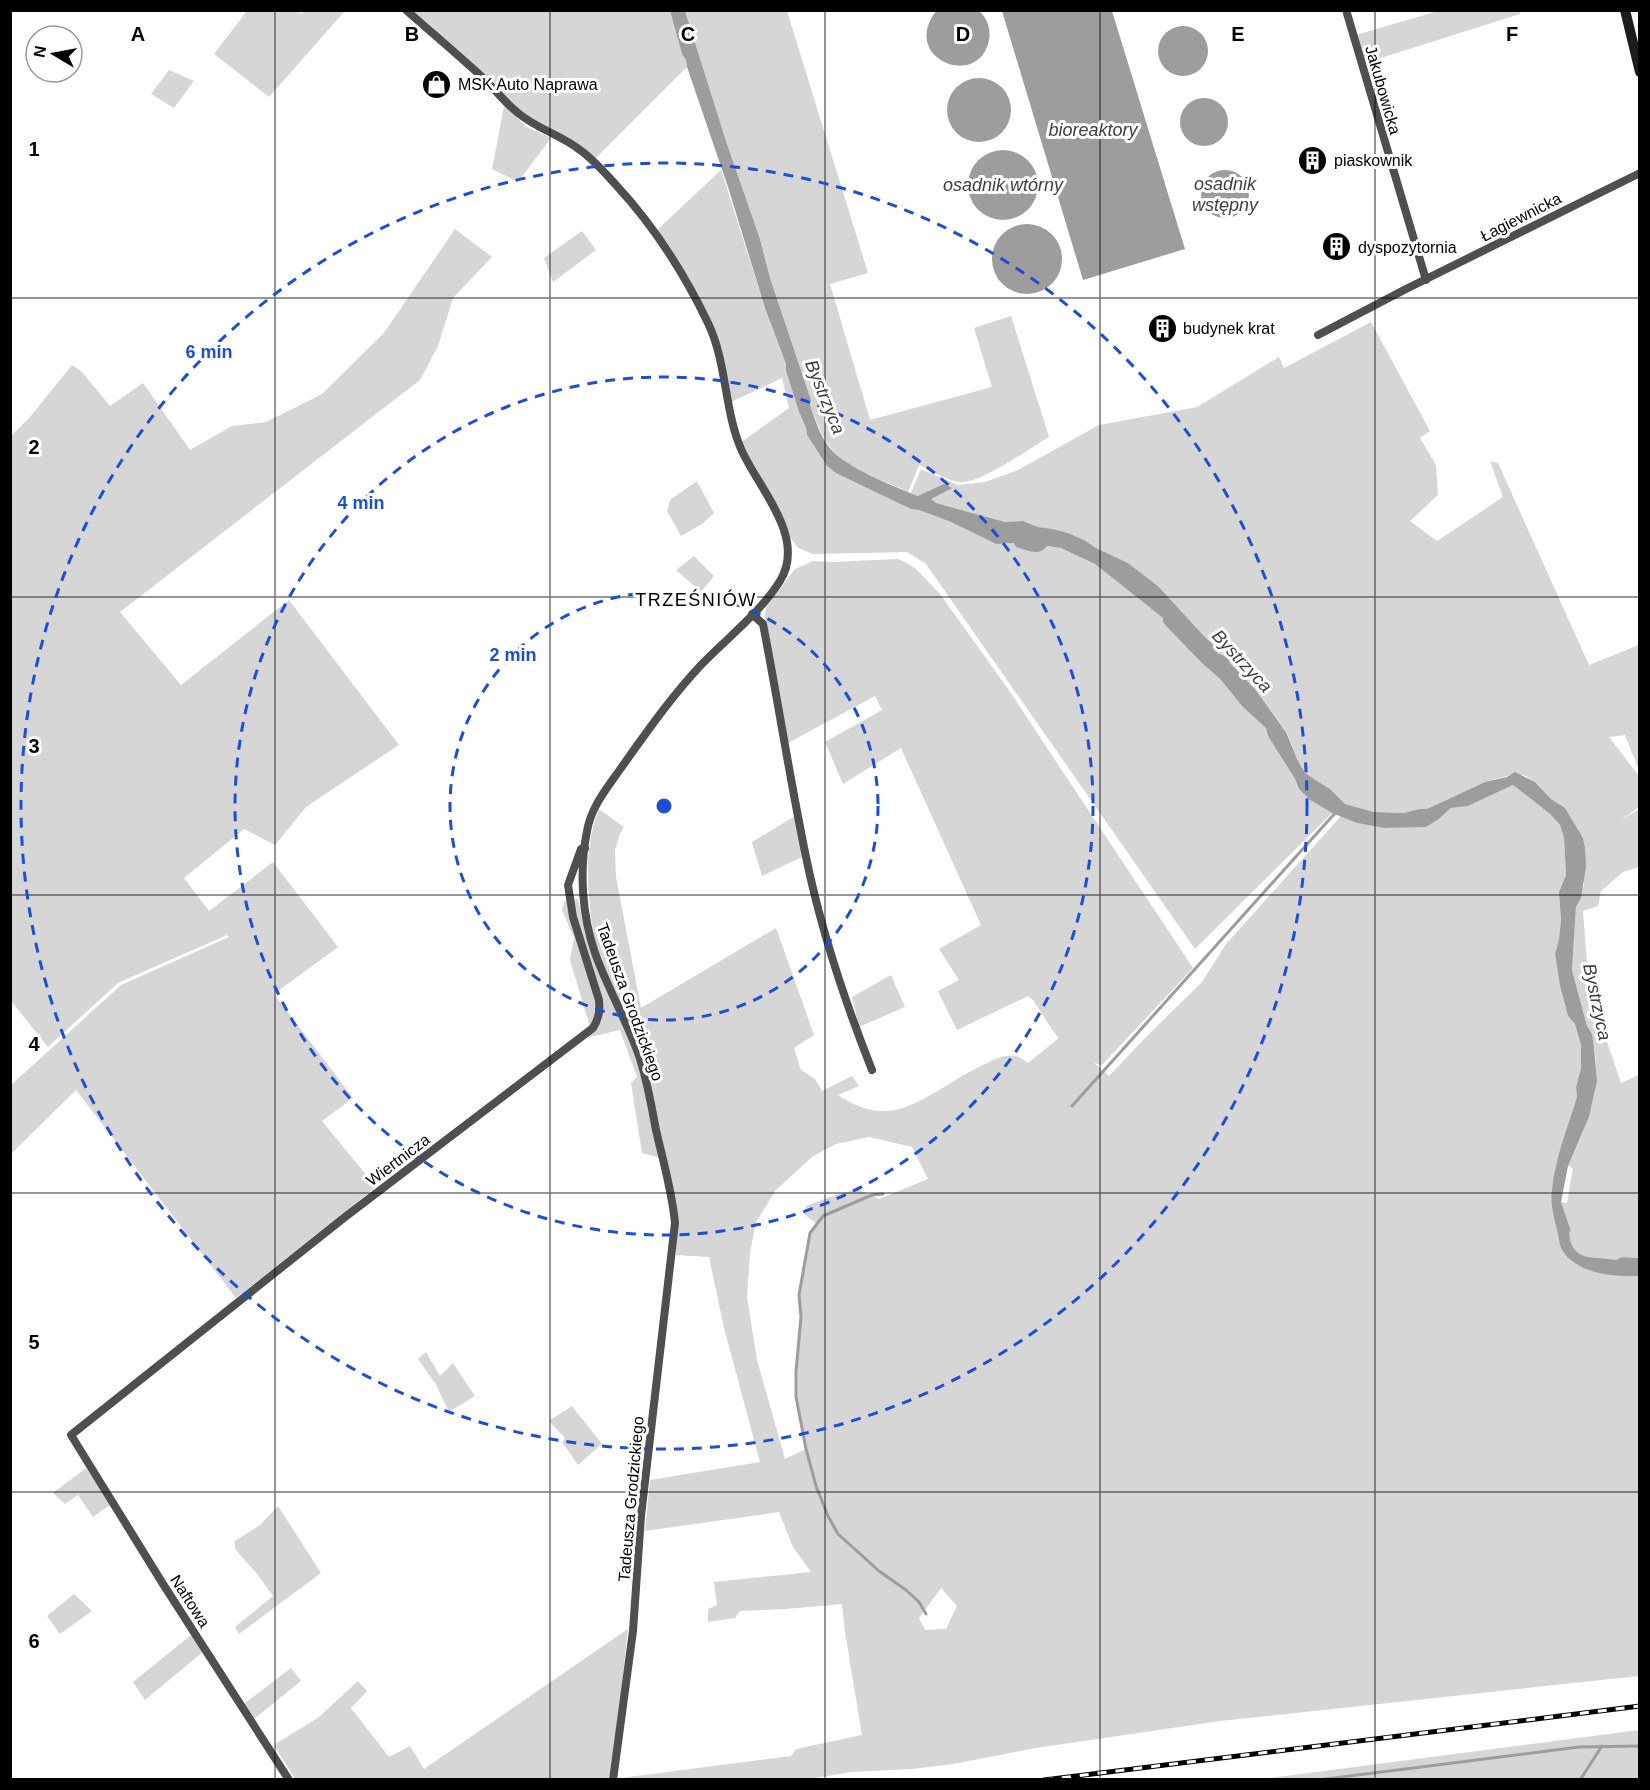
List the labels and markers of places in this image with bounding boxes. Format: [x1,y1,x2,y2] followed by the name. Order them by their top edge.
[421,68,453,100] shop icon: MSK Auto Naprawa
[458,76,598,93] place label: MSK Auto Naprawa
[1297,144,1329,176] building icon: piaskownik
[1334,152,1413,169] place label: piaskownik
[1321,231,1353,263] building icon: dyspozytornia
[1358,239,1457,256] place label: dyspozytornia
[1146,312,1178,344] building icon: budynek krat
[1183,320,1275,337] place label: budynek krat
[654,796,674,816] centre of rings

